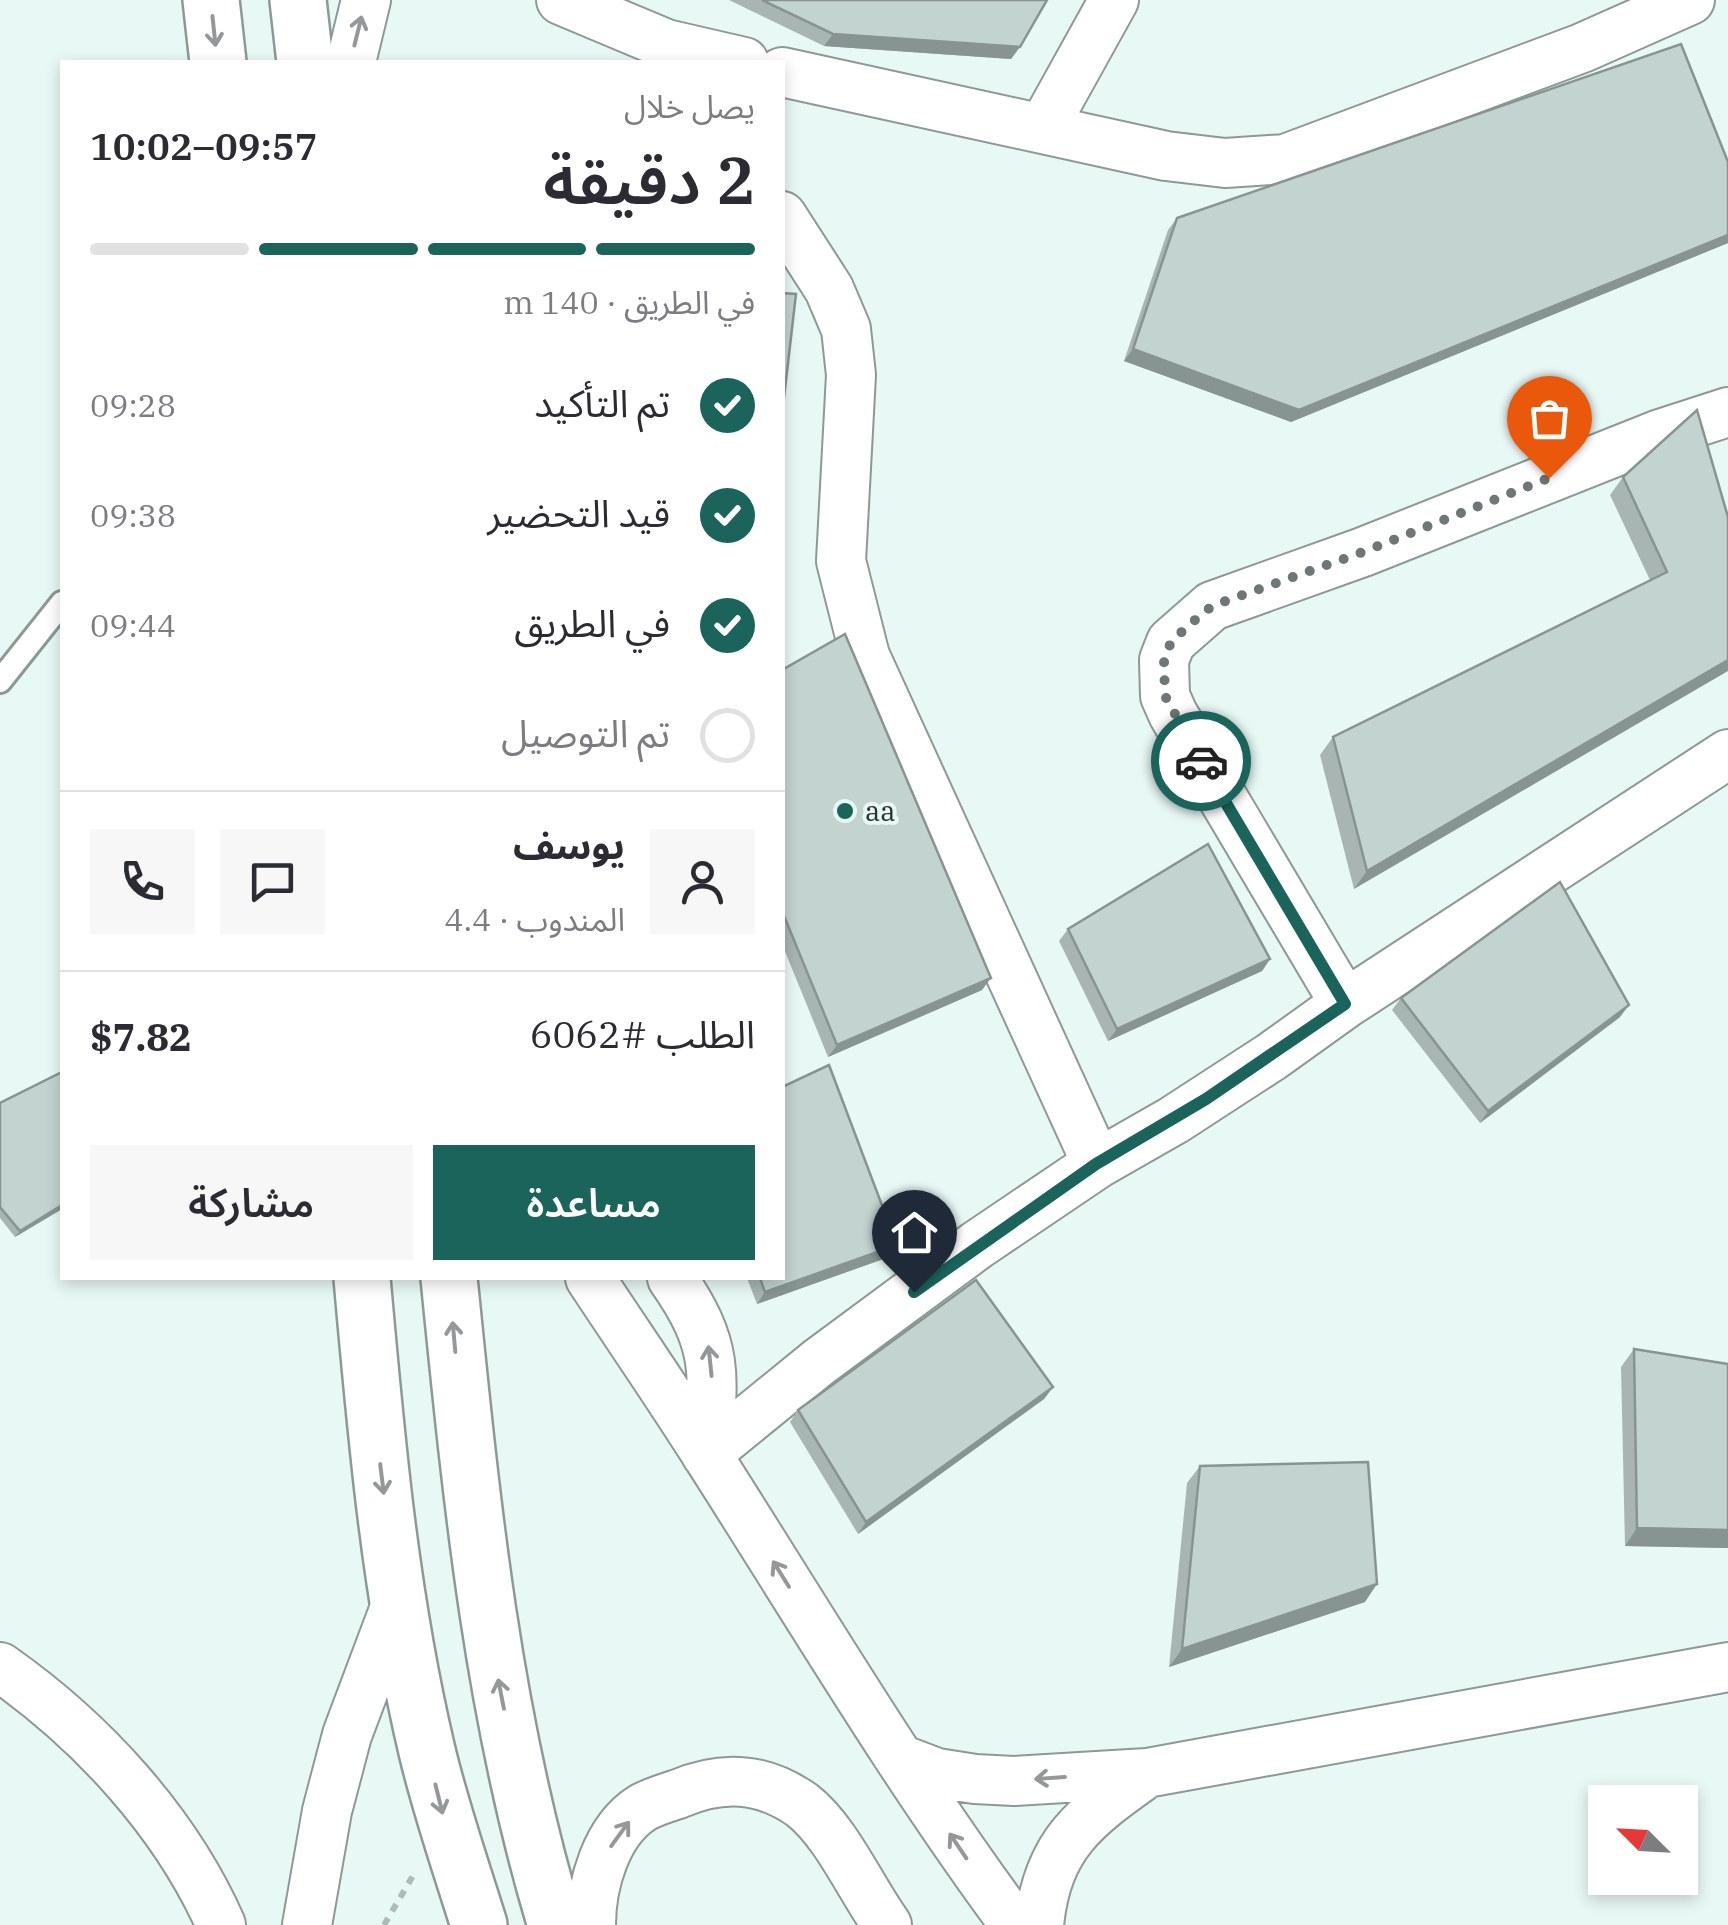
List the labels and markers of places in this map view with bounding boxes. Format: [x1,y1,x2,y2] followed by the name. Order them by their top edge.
[1507,376,1592,479] pin
[865,792,896,829] place label: aa
[834,800,856,822] marker: aa
[872,1190,957,1293] pin

